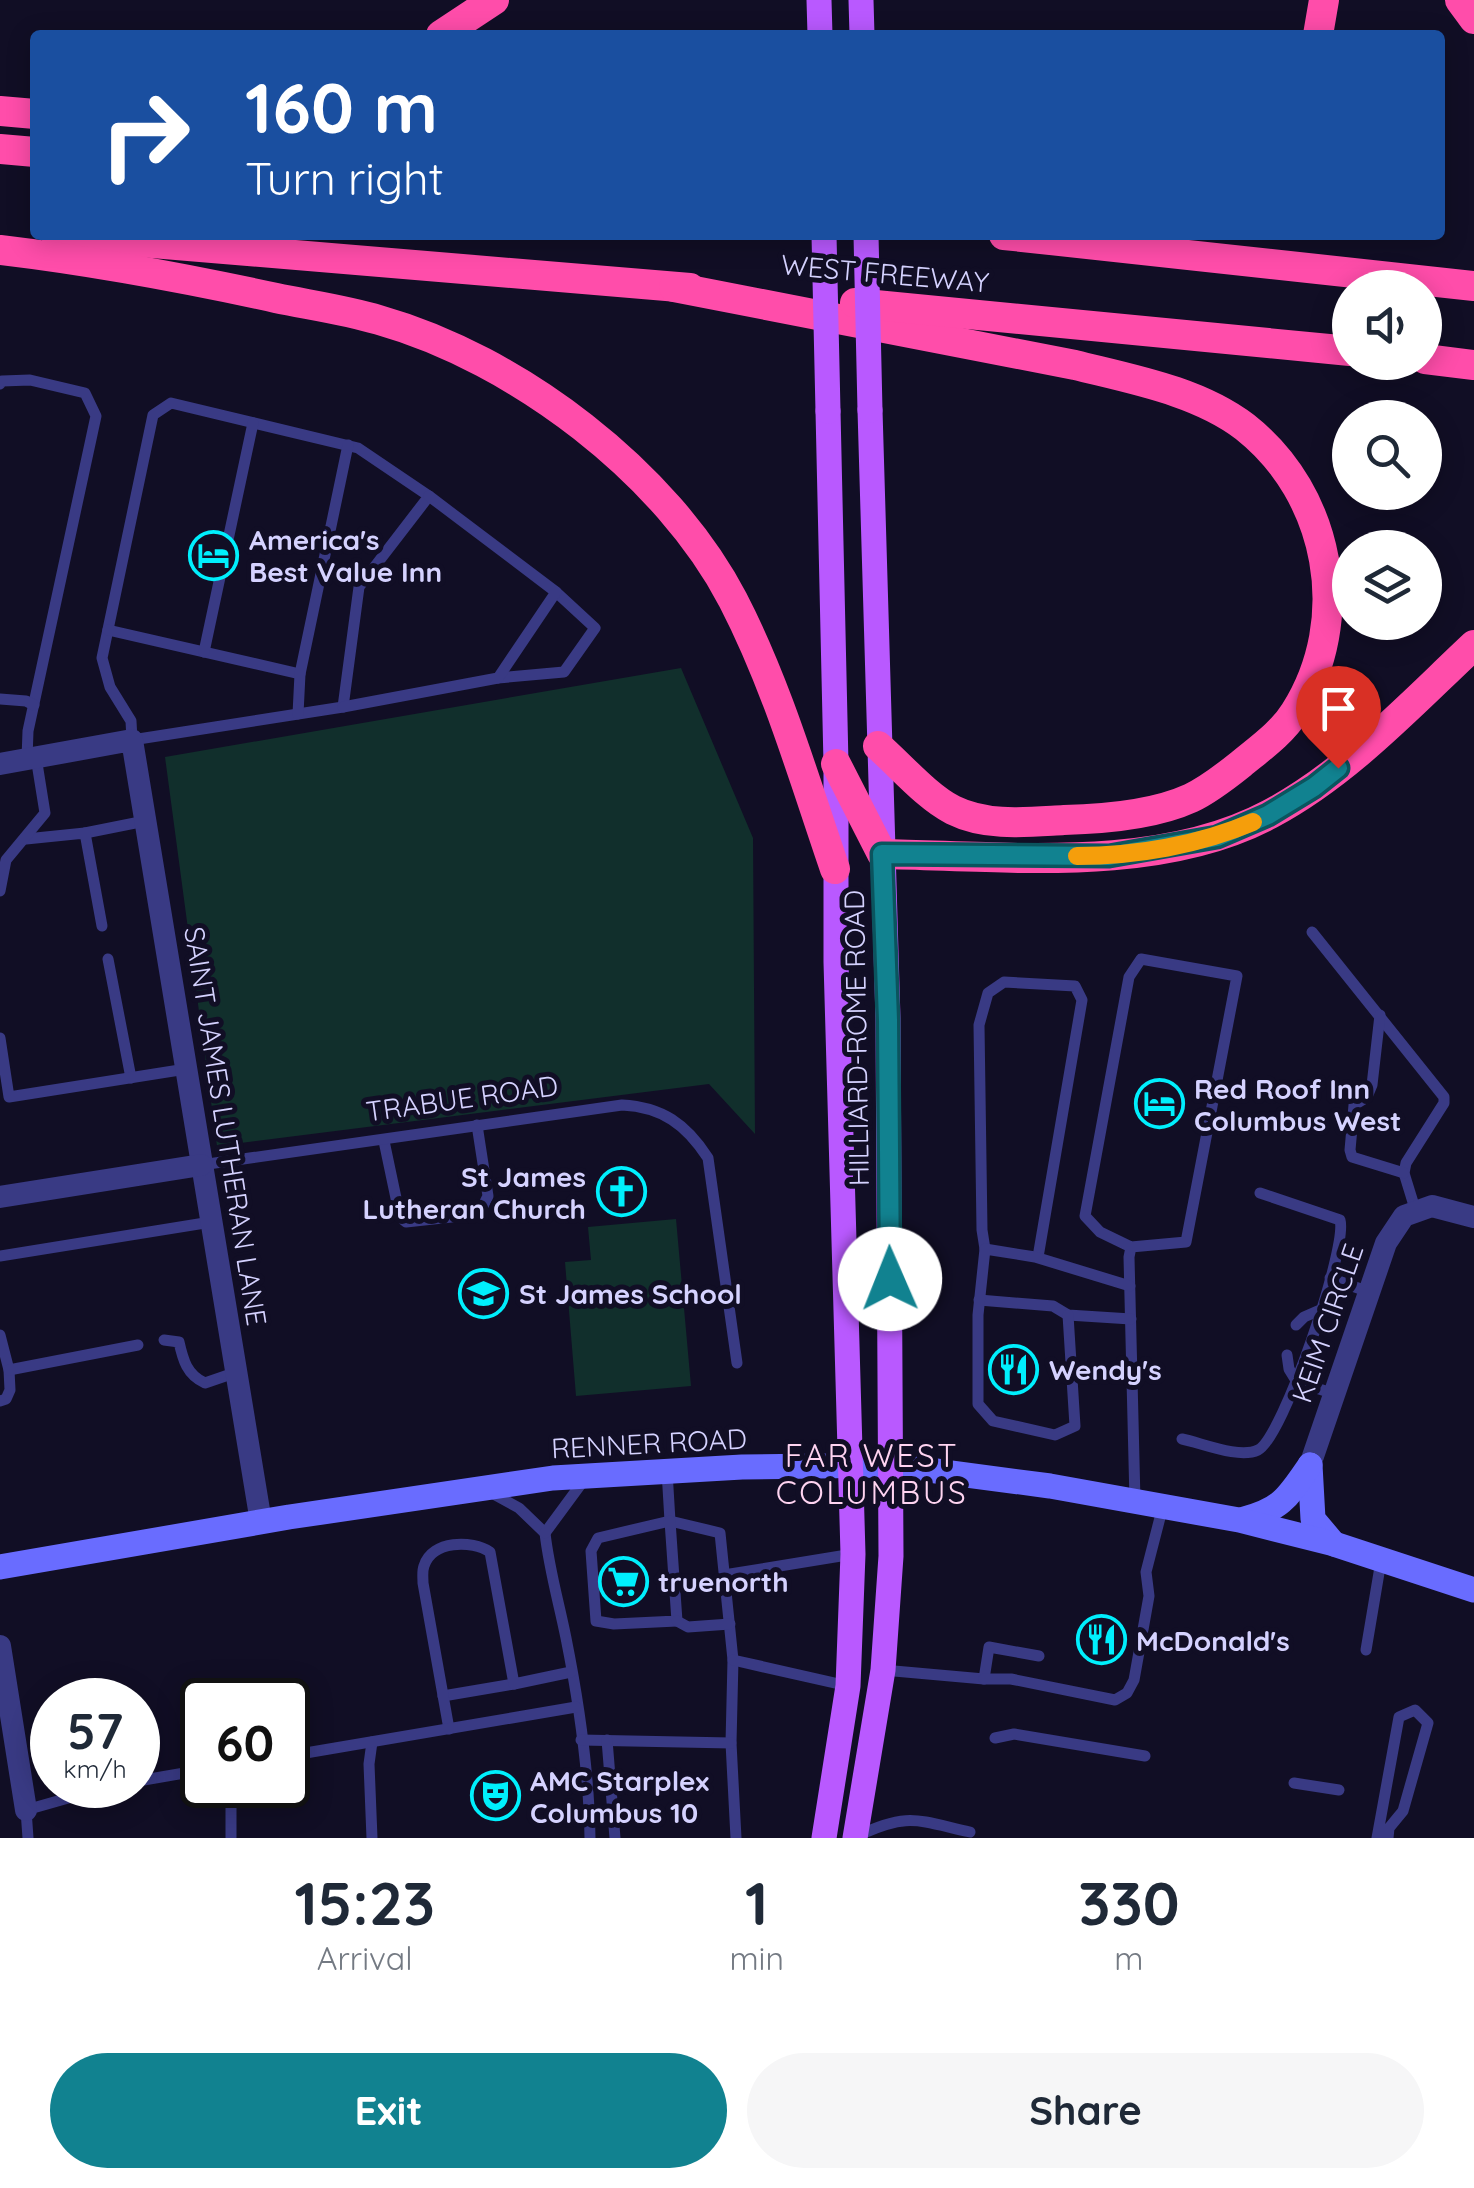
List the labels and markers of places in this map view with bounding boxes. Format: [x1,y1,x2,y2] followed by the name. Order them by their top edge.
[249,522,442,589] place label: America's Best Value Inn
[188,529,240,581] hotel icon: America's Best Value Inn
[1296,666,1381,769] pin
[1194,1071,1402,1138] place label: Red Roof Inn Columbus West
[1133,1078,1185,1130] hotel icon: Red Roof Inn Columbus West
[363,1159,586,1226] place label: St James Lutheran Church
[595,1166,647,1218] church icon: St James Lutheran Church
[458,1267,510,1319] school or university icon: St James School
[519,1276,742,1311] place label: St James School
[988,1343,1040,1395] restaurant icon: Wendy's
[1049,1352,1162,1387] place label: Wendy's
[597,1555,649,1607] supermarket icon: truenorth
[658,1564,789,1599] place label: truenorth
[1075,1614,1127,1666] restaurant icon: McDonald's
[1136,1623,1290,1658] place label: McDonald's
[530,1763,710,1830] place label: AMC Starplex Columbus 10
[469,1770,521,1822] theatre icon: AMC Starplex Columbus 10

